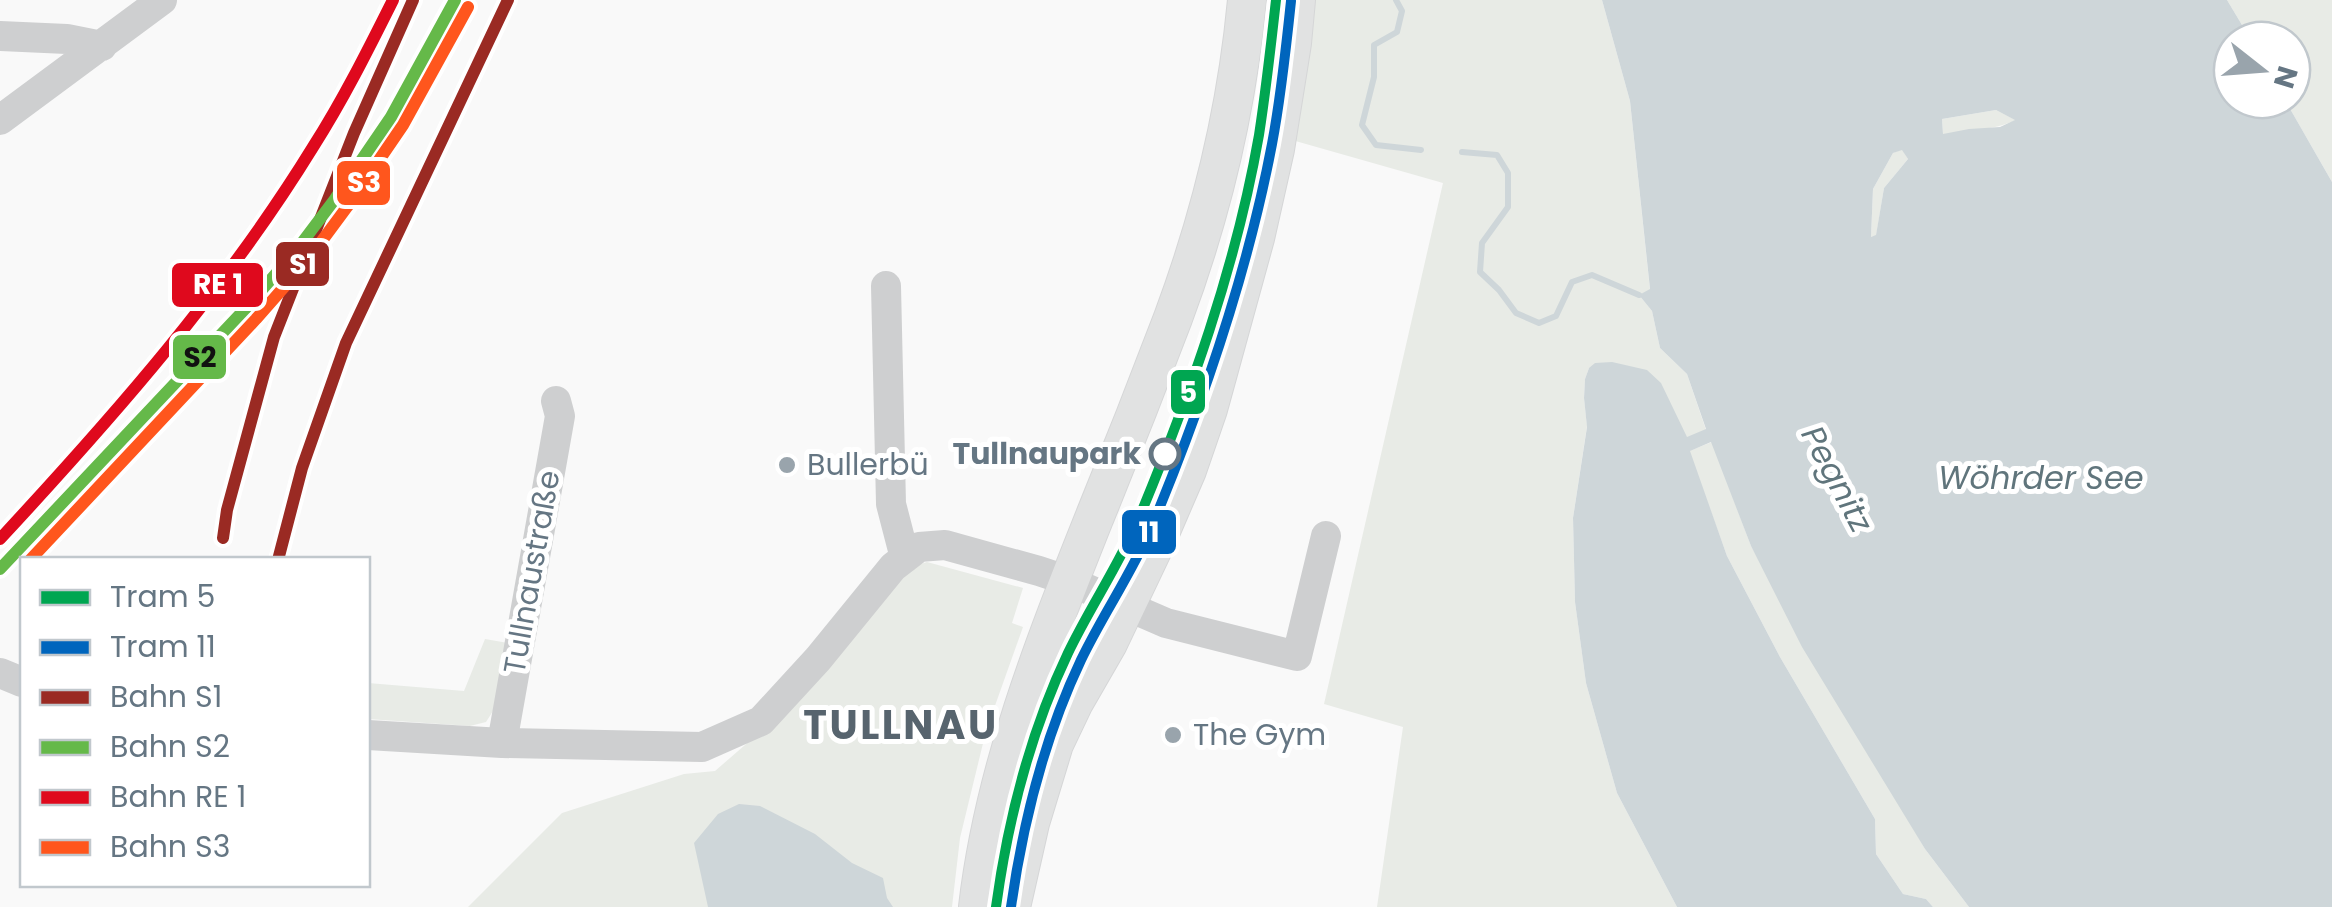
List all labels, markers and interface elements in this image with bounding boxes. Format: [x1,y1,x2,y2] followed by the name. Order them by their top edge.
[2212,20,2312,120] north arrow
[2264,61,2307,93] text: N
[335,159,392,207] line badge: S3
[347,163,381,202] text: S3
[274,240,331,288] line badge: S1
[289,245,317,284] text: S1
[170,261,265,309] line badge: RE 1
[193,265,243,304] text: RE 1
[171,333,228,381] line badge: S2
[183,338,217,377] text: S2
[1169,368,1207,416] line badge: 5
[1179,373,1197,412] text: 5
[1791,418,1884,540] water label: Pegnitz
[952,432,1141,475] place label: Tullnaupark
[1150,439,1180,469] marker: Tullnaupark
[807,443,929,486] place label: Bullerbü
[776,454,798,476] marker: Bullerbü
[1938,455,2144,500] water label: Wöhrder See
[492,467,571,677] street label: Tullnaustraße
[1120,508,1178,556] line badge: 11
[1138,513,1160,552] text: 11
[20,557,370,887] legend
[110,575,215,618] text: Tram 5
[110,625,216,668] text: Tram 11
[110,675,222,718] text: Bahn S1
[803,697,999,753] district label: TULLNAU
[1193,713,1326,756] place label: The Gym
[1162,724,1184,746] marker: The Gym
[110,725,230,768] text: Bahn S2
[110,775,246,818] text: Bahn RE 1
[110,825,230,868] text: Bahn S3

